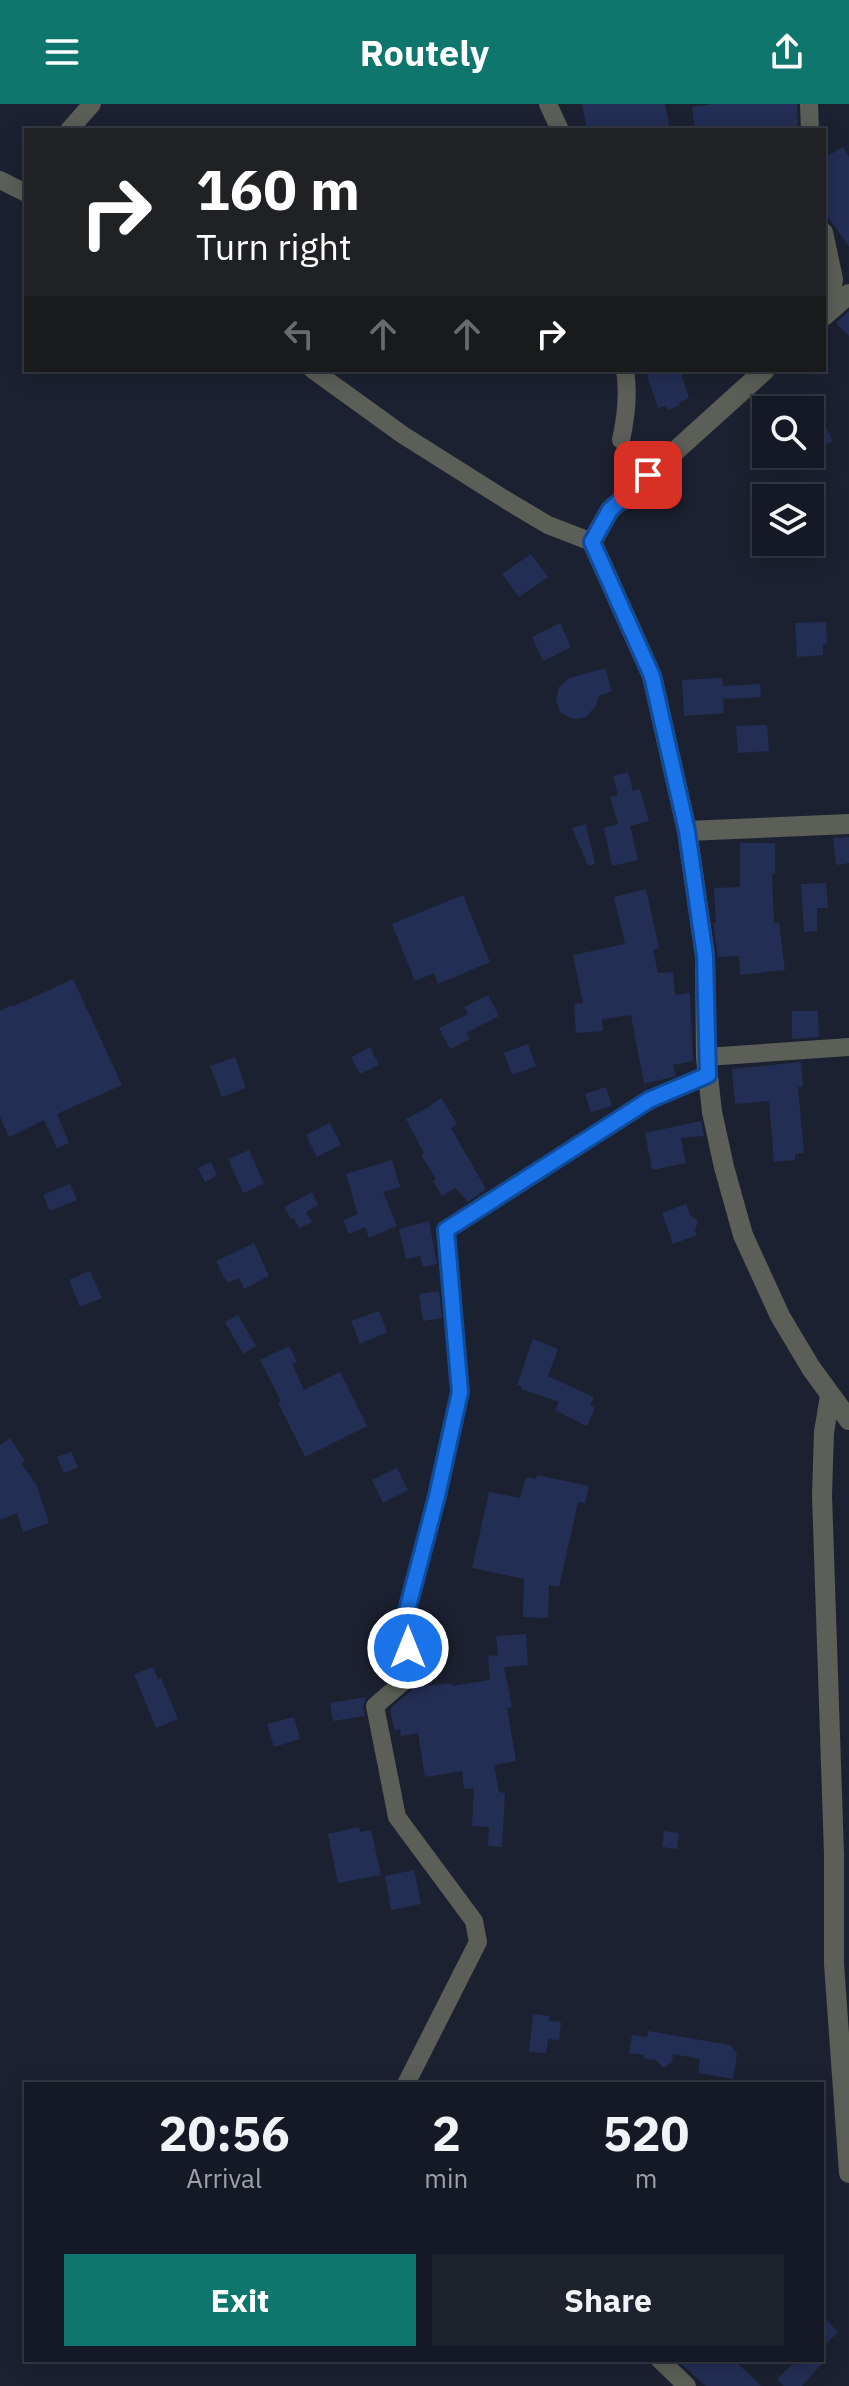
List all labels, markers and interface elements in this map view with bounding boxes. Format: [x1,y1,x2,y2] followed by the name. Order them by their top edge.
[360,29,489,76] text: Routely
[40,30,84,74] icon: menu
[765,30,809,74] icon: share
[196,153,360,225] text: 160 m
[64,160,168,264] icon: right
[196,223,352,270] text: Turn right
[277,312,321,356] icon: left
[361,312,405,356] icon: ahead
[445,312,489,356] icon: ahead
[529,312,573,356] icon: right
[752,396,824,556] map controls
[752,396,824,468] button: search
[614,441,682,509] pin
[626,453,670,497] icon: arrive
[752,484,824,556] button: layers
[366,1606,450,1690] position arrow
[159,2102,290,2164] text: 20:56
[432,2102,461,2164] text: 2
[603,2102,689,2164] text: 520
[186,2161,262,2195] text: Arrival
[424,2161,468,2195] text: min
[635,2161,657,2195] text: m
[64,2254,416,2346] button: Exit
[432,2254,784,2346] button: Share

